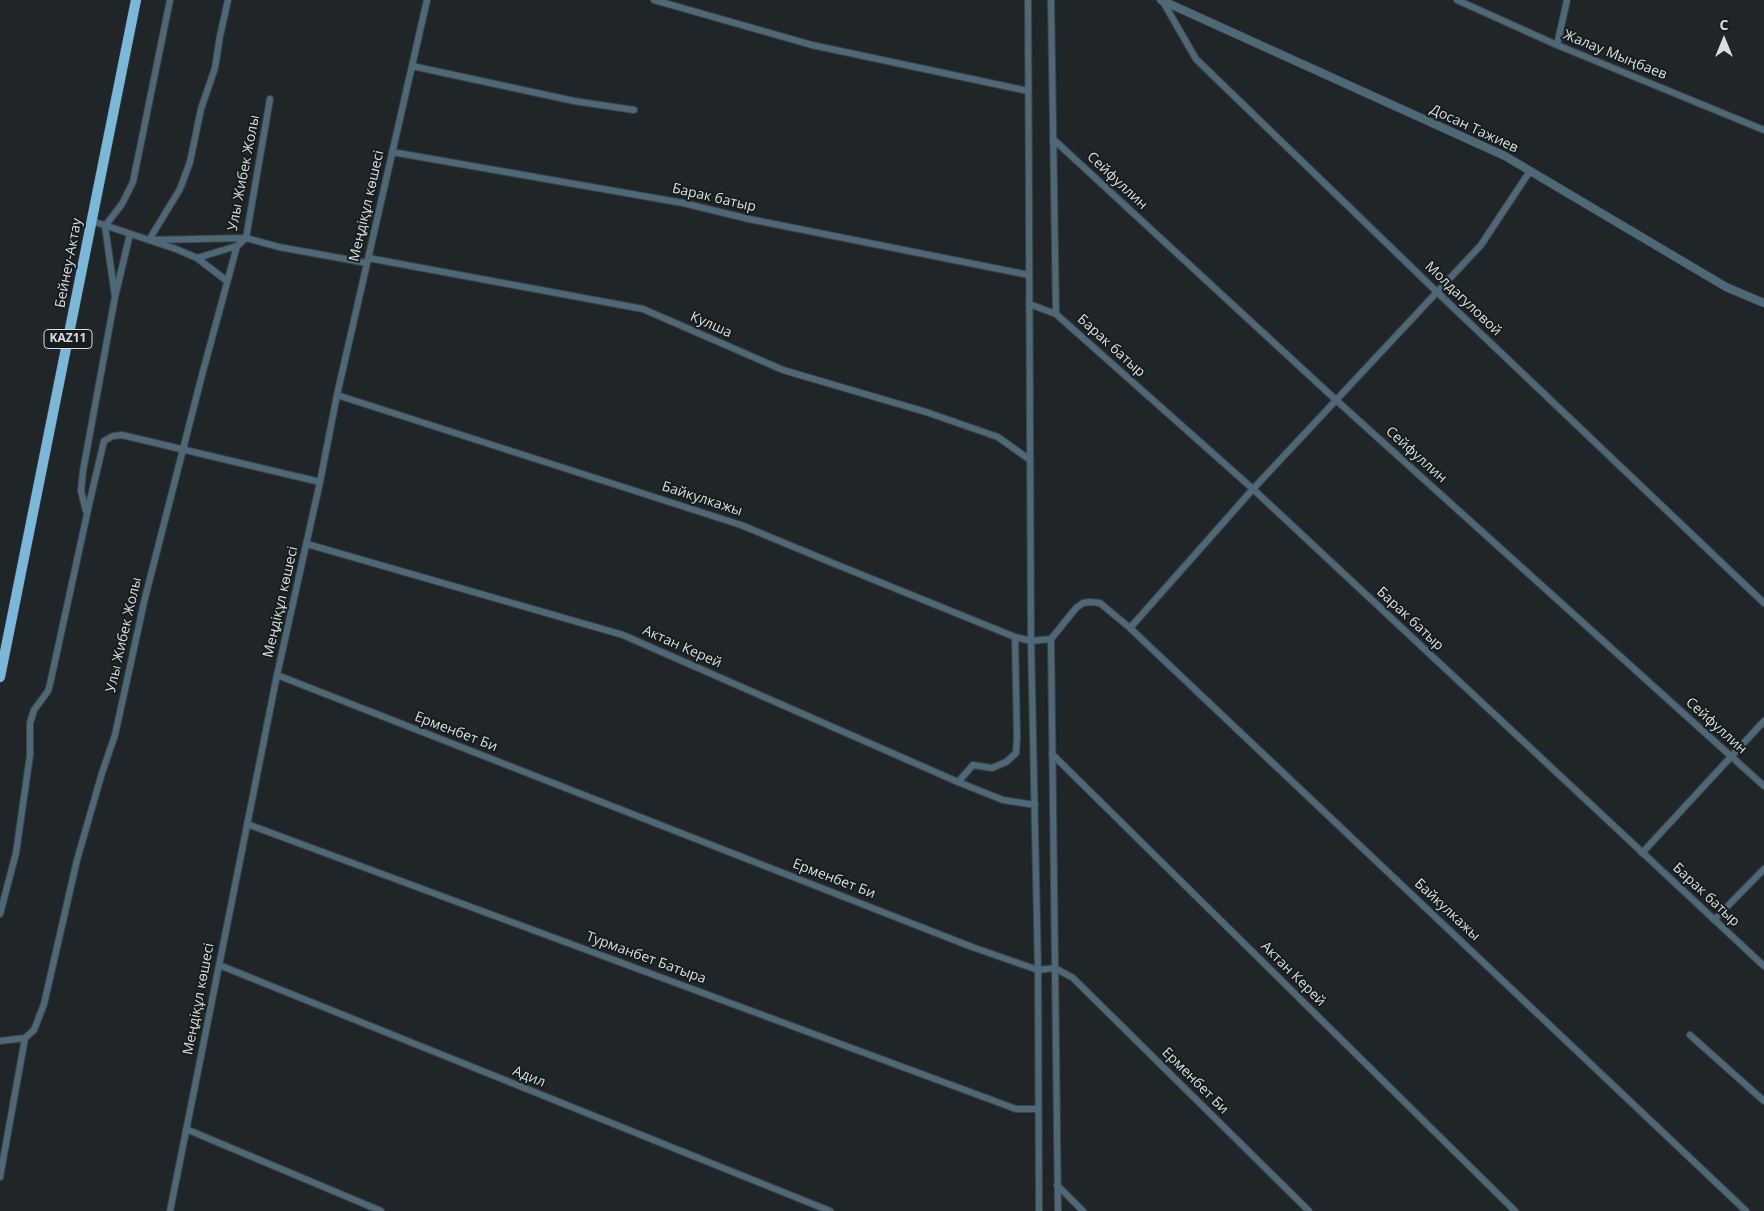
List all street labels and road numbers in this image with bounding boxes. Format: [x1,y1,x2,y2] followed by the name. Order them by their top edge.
[1561,27,1669,83] street label: Жалау Мыңбаев
[1427,101,1521,157] street label: Досан Тажиев
[225,114,263,232] street label: Улы Жибек Жолы
[346,149,388,263] street label: Меңдіқұл көшесі
[1083,149,1151,213] street label: Сейфуллин
[670,180,758,216] street label: Барак батыр
[52,217,86,309] street label: Бейнеу-Актау
[1421,258,1505,340] street label: Молдагуловой
[688,308,734,342] street label: Кулша
[1074,311,1148,381] street label: Барак батыр
[44,329,92,348] road number: KAZ11
[1382,423,1450,487] street label: Сейфуллин
[660,478,744,520] street label: Байкулкажы
[260,545,302,659] street label: Меңдіқұл көшесі
[103,576,145,694] street label: Улы Жибек Жолы
[1373,584,1447,654] street label: Барак батыр
[640,622,724,672] street label: Актан Керей
[1682,694,1750,758] street label: Сейфуллин
[412,709,500,755] street label: Ерменбет Би
[790,856,878,902] street label: Ерменбет Би
[1669,860,1743,930] street label: Барак батыр
[1411,875,1483,945] street label: Байкулкажы
[584,928,708,988] street label: Турманбет Батыра
[1257,938,1329,1010] street label: Актан Керей
[180,942,218,1056] street label: Меңдіқұл көшесі
[1158,1044,1232,1118] street label: Ерменбет Би
[510,1063,548,1091] street label: Адил

